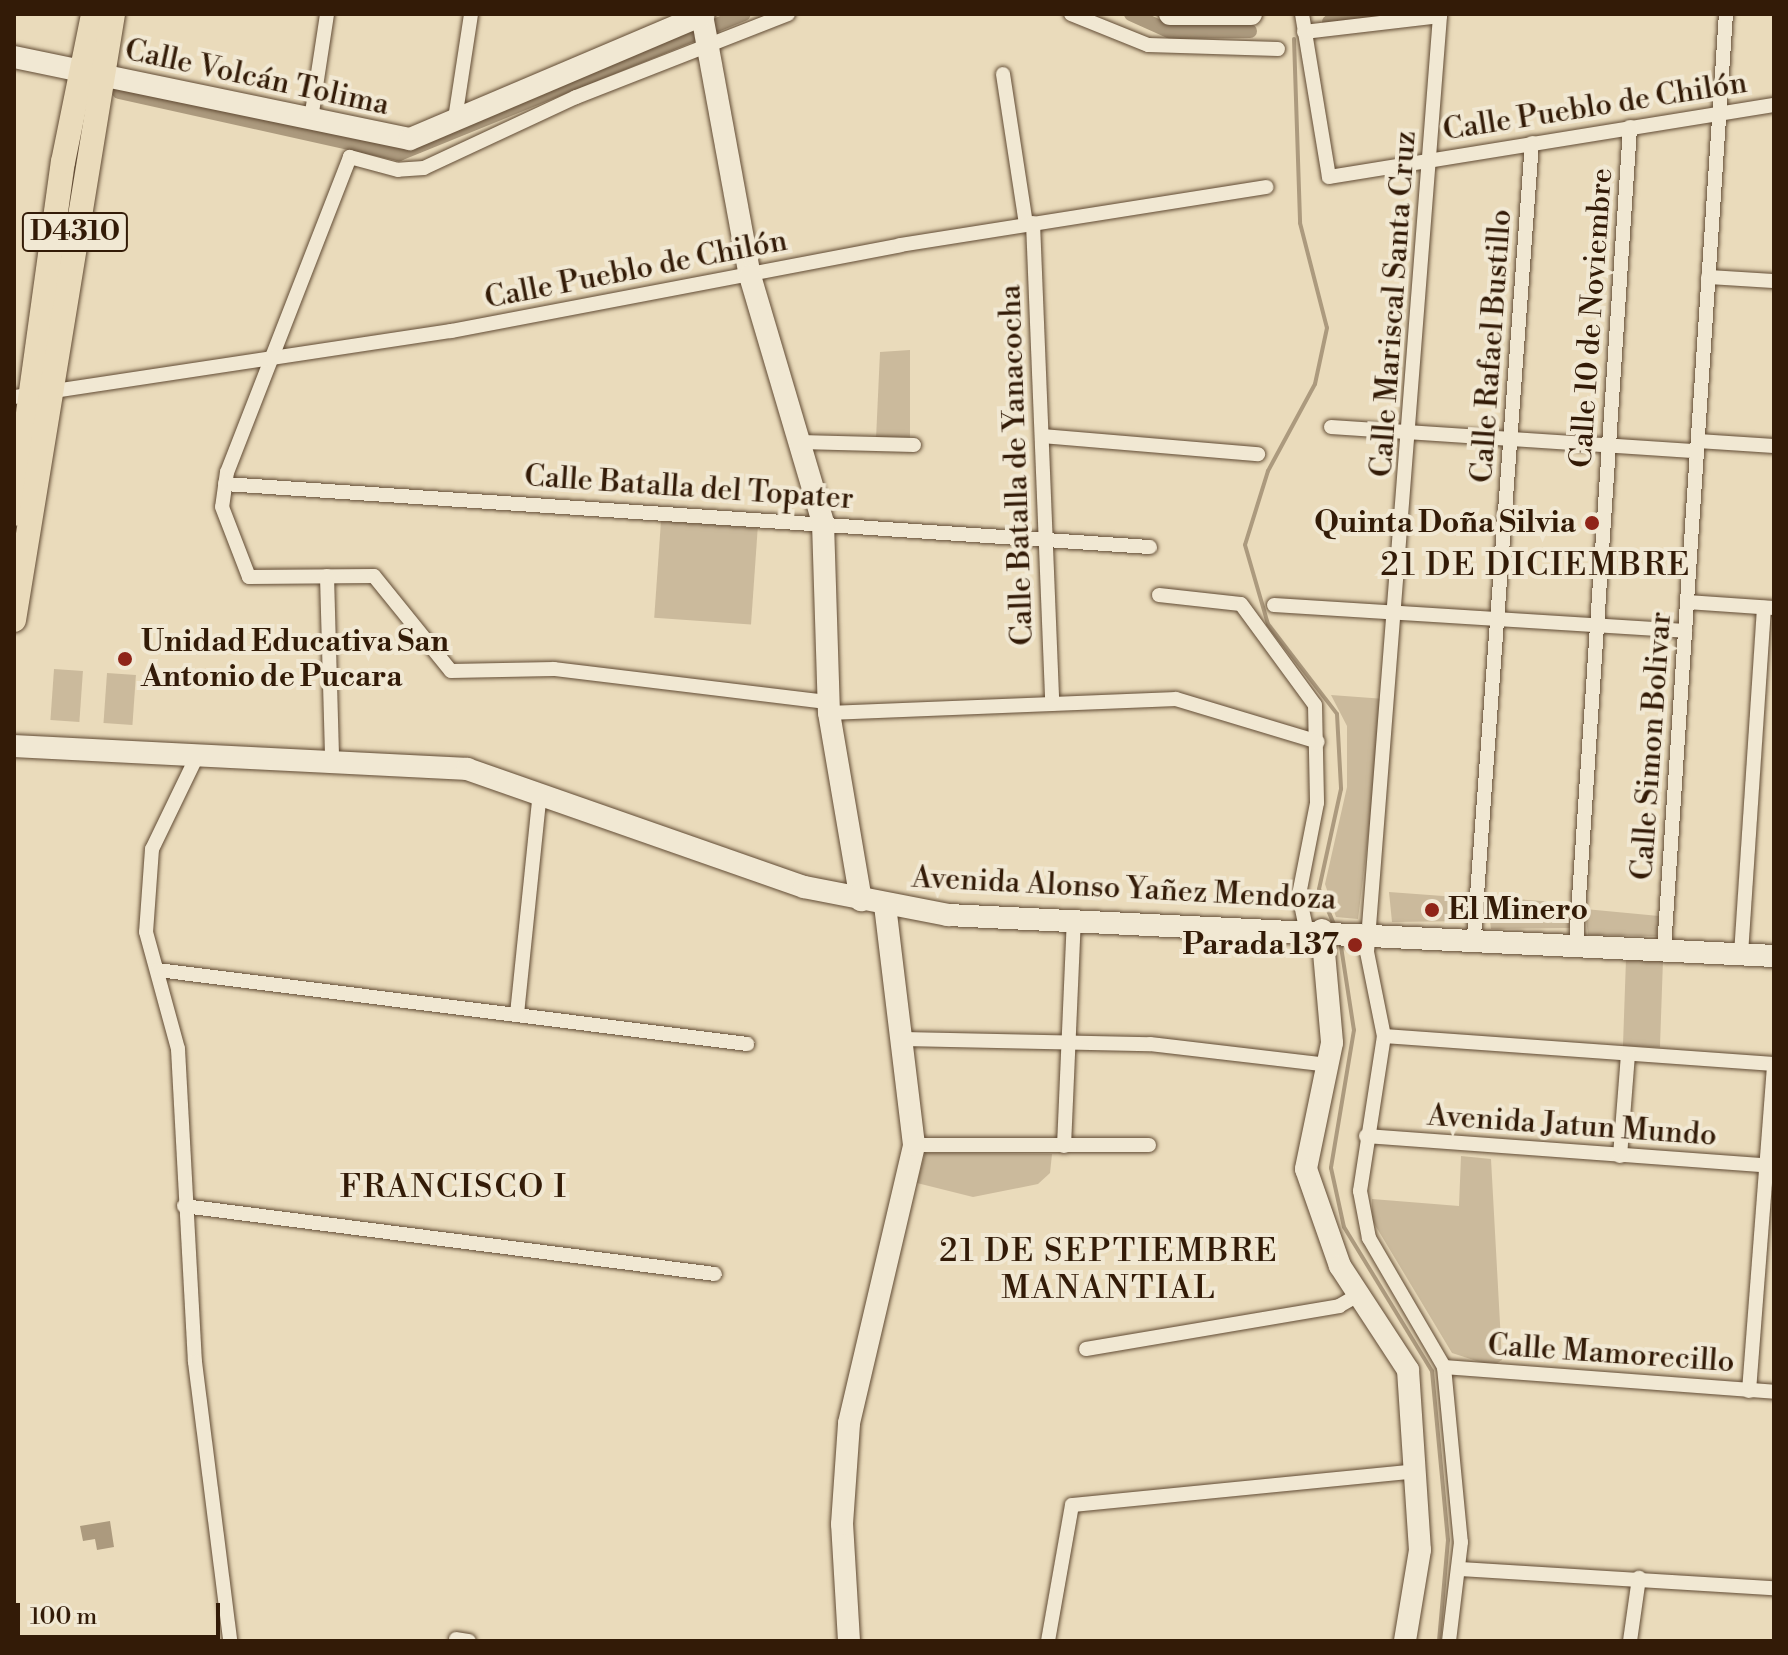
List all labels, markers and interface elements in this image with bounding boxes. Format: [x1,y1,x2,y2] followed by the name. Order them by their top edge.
[122,32,392,124] street label: Calle Volcán Tolima
[1440,65,1750,149] street label: Calle Pueblo de Chilón
[1364,130,1424,478] street label: Calle Mariscal Santa Cruz
[1564,167,1620,469] street label: Calle 10 de Noviembre
[21,208,129,256] road number: D4310
[1464,208,1520,484] street label: Calle Rafael Bustillo
[482,223,790,317] street label: Calle Pueblo de Chilón
[993,284,1041,646] street label: Calle Batalla de Yanacocha
[523,459,855,517] street label: Calle Batalla del Topater
[1314,505,1576,541] place label: Quinta Doña Silvia
[1583,514,1601,532] marker: Quinta Doña Silvia
[1381,546,1691,584] district label: 21 DE DICIEMBRE
[1625,611,1679,881] street label: Calle Simon Bolivar
[141,624,449,694] place label: Unidad Educativa San Antonio de Pucara
[116,650,134,668] marker: Unidad Educativa San Antonio de Pucara
[911,860,1337,918] street label: Avenida Alonso Yañez Mendoza
[1448,892,1588,928] place label: El Minero
[1423,901,1441,919] marker: El Minero
[1183,927,1339,963] place label: Parada 137
[1346,936,1364,954] marker: Parada 137
[1426,1098,1718,1154] street label: Avenida Jatun Mundo
[340,1168,568,1206] district label: FRANCISCO I
[939,1233,1279,1308] district label: 21 DE SEPTIEMBRE MANANTIAL
[1486,1327,1736,1381] street label: Calle Mamorecillo
[20,1587,224,1637] scale bar
[30,1602,97,1632] text: 100 m

